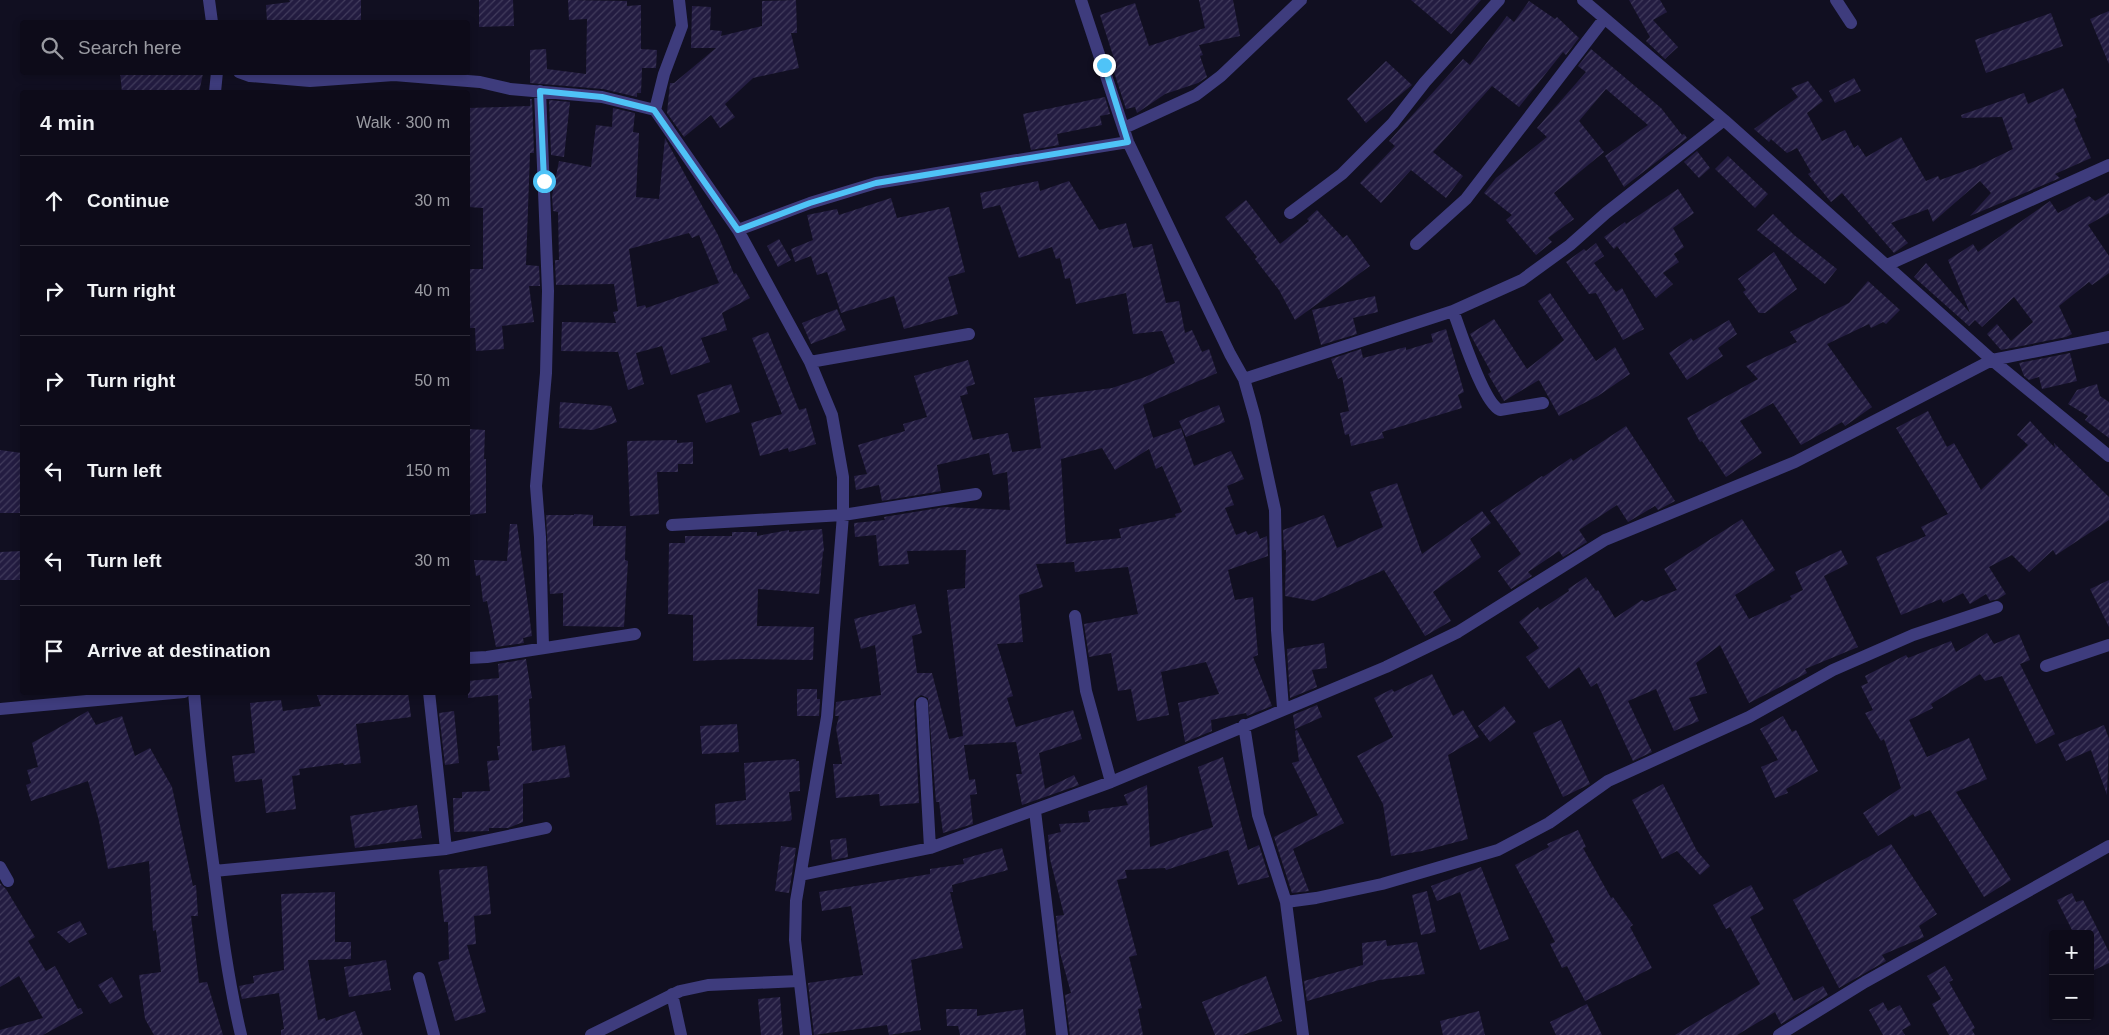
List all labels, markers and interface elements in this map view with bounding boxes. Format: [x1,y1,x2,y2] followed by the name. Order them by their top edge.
[20,20,470,75] search box
[38,34,66,62] icon: search
[78,37,182,58] text: Search here
[1093,54,1116,77] route end
[40,111,95,134] text: 4 min
[356,114,450,131] text: Walk · 300 m
[533,170,556,193] route start
[40,187,68,215] icon: ahead
[87,190,169,211] text: Continue
[414,192,450,209] text: 30 m
[40,277,68,305] icon: right
[87,280,175,301] text: Turn right
[414,282,450,299] text: 40 m
[40,367,68,395] icon: right
[87,370,175,391] text: Turn right
[414,372,450,389] text: 50 m
[40,457,68,485] icon: left
[87,460,162,481] text: Turn left
[406,462,450,479] text: 150 m
[40,547,68,575] icon: left
[87,550,162,571] text: Turn left
[414,552,450,569] text: 30 m
[40,637,68,665] icon: arrive
[87,640,271,661] text: Arrive at destination
[2049,930,2094,1020] map controls
[2049,930,2094,975] button: +
[2049,975,2094,1020] button: −

